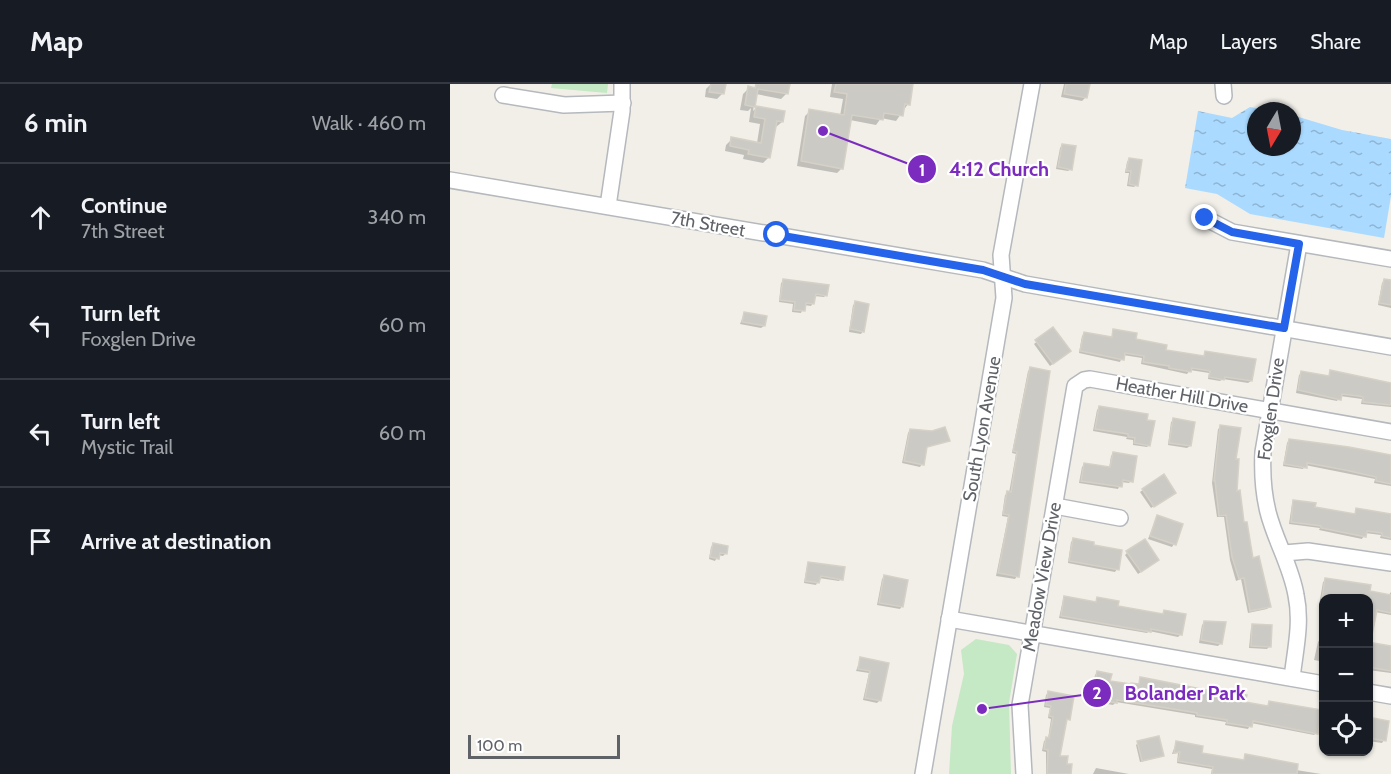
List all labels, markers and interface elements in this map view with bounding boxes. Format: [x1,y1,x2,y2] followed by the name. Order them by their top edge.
[30,24,83,58] text: Map
[1149,29,1188,54] text: Map
[1221,29,1277,54] text: Layers
[1310,29,1361,54] text: Share
[1247,102,1301,156] north arrow
[24,107,88,139] text: 6 min
[312,111,426,135] text: Walk · 460 m
[907,150,1061,188] callout: 4:12 Church
[949,157,1049,181] text: 4:12 Church
[919,159,925,181] text: 1
[81,192,167,219] text: Continue
[24,201,57,234] icon: ahead
[1191,204,1217,230] route end
[368,205,426,229] text: 340 m
[669,207,747,241] street label: 7th Street
[81,219,165,243] text: 7th Street
[763,221,789,247] route start
[81,300,160,327] text: Turn left
[24,309,57,342] icon: left
[379,313,426,337] text: 60 m
[81,327,196,351] text: Foxglen Drive
[958,355,1006,503] street label: South Lyon Avenue
[1253,356,1289,462] street label: Foxglen Drive
[1114,373,1250,417] street label: Heather Hill Drive
[81,408,160,435] text: Turn left
[24,417,57,450] icon: left
[379,421,426,445] text: 60 m
[81,435,173,459] text: Mystic Trail
[1018,501,1066,653] street label: Meadow View Drive
[24,525,57,558] icon: arrive
[81,528,271,555] text: Arrive at destination
[1319,594,1373,756] map controls
[1319,594,1373,648] button: +
[1319,648,1373,702] button: −
[1082,674,1257,712] callout: Bolander Park
[1125,681,1246,705] text: Bolander Park
[1092,682,1102,704] text: 2
[1319,702,1373,756] button: locate
[468,732,620,760] scale bar
[477,736,522,755] text: 100 m

